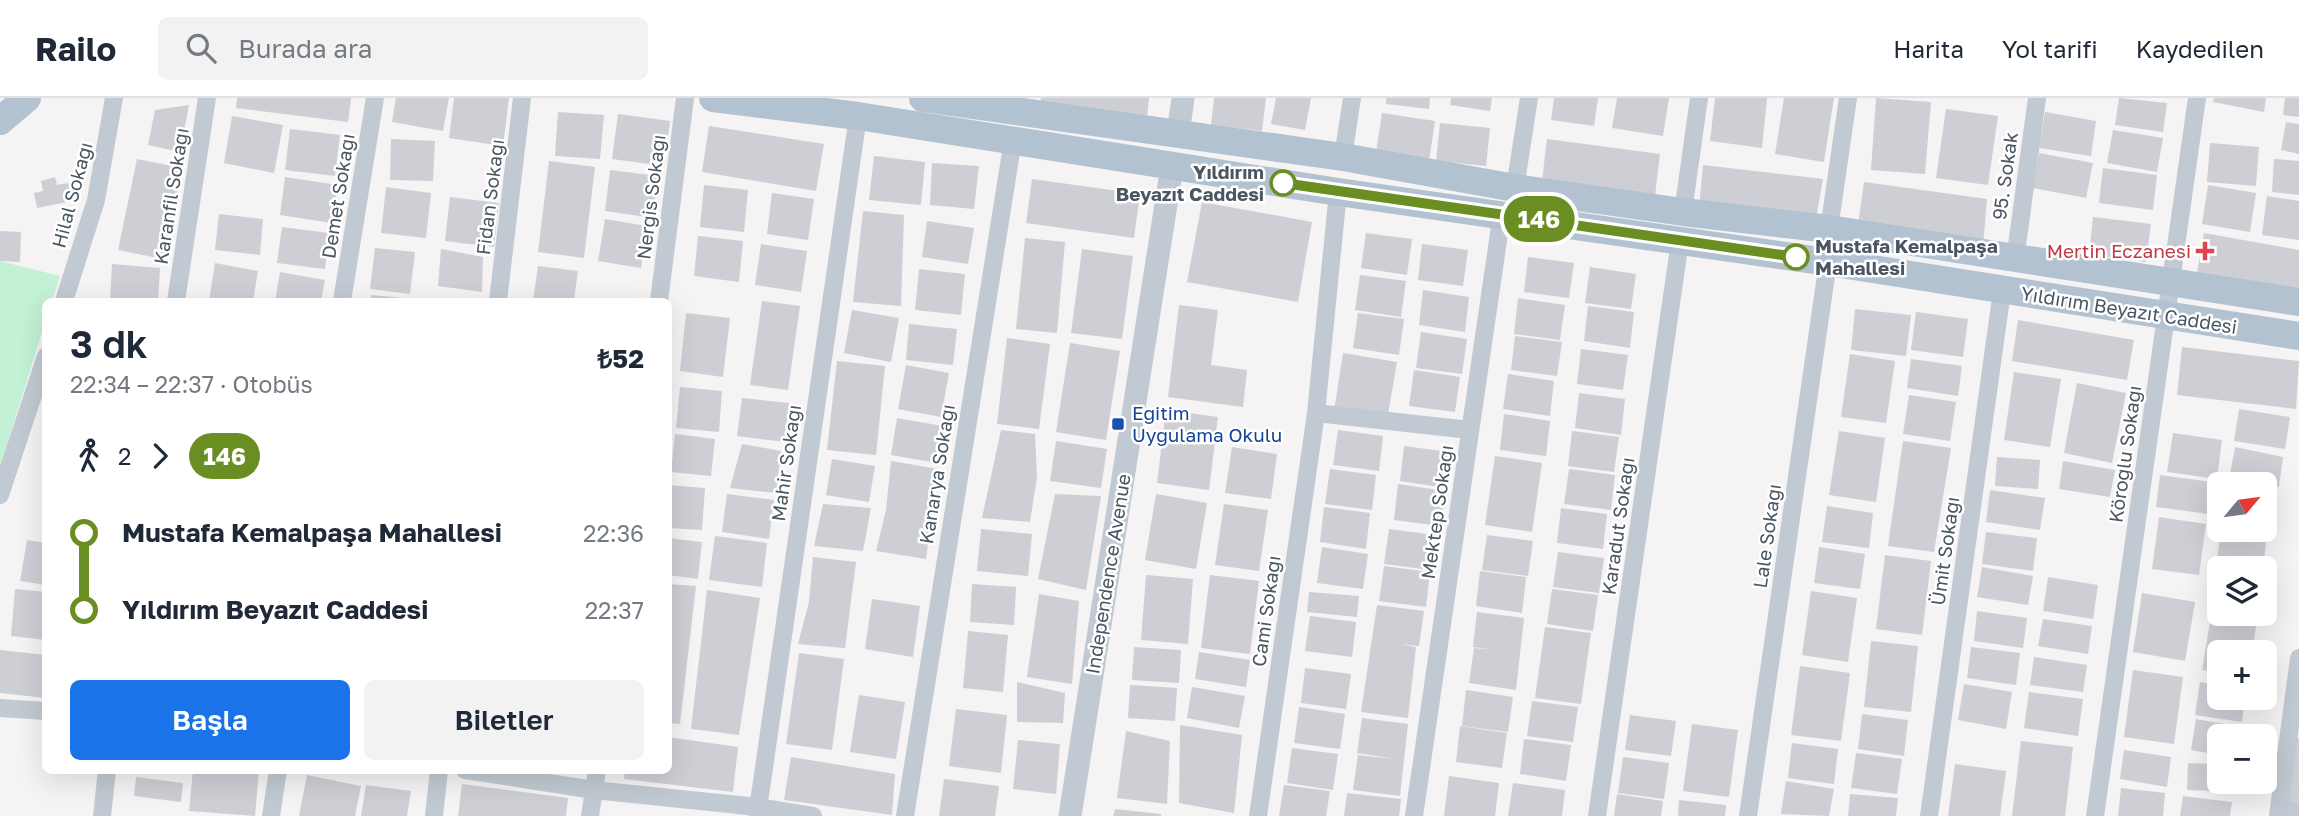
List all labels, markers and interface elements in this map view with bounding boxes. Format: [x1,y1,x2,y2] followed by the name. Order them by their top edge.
[158,17,648,80] search box
[35,29,116,68] text: Railo
[182,29,220,67] icon: search
[238,33,373,64] text: Burada ara
[1893,34,1964,63] text: Harita
[2002,34,2098,63] text: Yol tarifi
[2136,34,2264,63] text: Kaydedilen
[148,126,193,266] street label: Karanfil Sokağı
[1987,130,2022,221] street label: 95. Sokak
[316,132,359,260] street label: Demet Sokağı
[631,133,670,261] street label: Nergis Sokağı
[471,138,508,256] street label: Fidan Sokağı
[46,139,97,250] street label: Hilal Sokağı
[1116,160,1264,205] place label: Yıldırım Beyazıt Caddesi
[1270,170,1296,196] marker: Yıldırım Beyazıt Caddesi
[1499,196,1579,242] line badge: 146
[1518,204,1560,233] text: 146
[1815,234,1998,279] place label: Mustafa Kemalpaşa Mahallesi
[2047,239,2191,262] place label: Mertin Eczanesi
[2197,243,2213,259] marker: Mertin Eczanesi
[1783,244,1809,270] marker: Mustafa Kemalpaşa Mahallesi
[2019,281,2239,338] street label: Yıldırım Beyazıt Caddesi
[70,321,148,366] text: 3 dk
[597,343,644,374] text: ₺52
[70,370,313,398] text: 22:34 – 22:37 · Otobüs
[2103,384,2146,524] street label: Köroğlu Sokağı
[1132,401,1282,446] place label: Eğitim Uygulama Okulu
[914,402,959,545] street label: Kanarya Sokağı
[766,403,805,523] street label: Mahir Sokağı
[1110,416,1126,432] marker: Eğitim Uygulama Okulu
[70,437,108,475] icon: walk
[141,437,179,475] icon: forward
[203,441,246,470] text: 146
[118,442,131,470] text: 2
[1416,443,1457,580] street label: Mektep Sokağı
[1596,456,1639,596] street label: Karadut Sokağı
[1080,472,1135,676] street label: Independence Avenue
[2207,472,2277,542] north arrow
[2207,472,2277,794] map controls
[1748,482,1785,590] street label: Lale Sokağı
[1925,495,1964,607] street label: Ümit Sokağı
[122,517,502,548] text: Mustafa Kemalpaşa Mahallesi
[583,519,644,547] text: 22:36
[1246,554,1285,668] street label: Cami Sokağı
[2207,556,2277,626] button: layers
[122,594,428,625] text: Yıldırım Beyazıt Caddesi
[585,596,644,624] text: 22:37
[2207,640,2277,710] button: +
[70,680,350,760] button: Başla
[364,680,644,760] button: Biletler
[2207,724,2277,794] button: −

